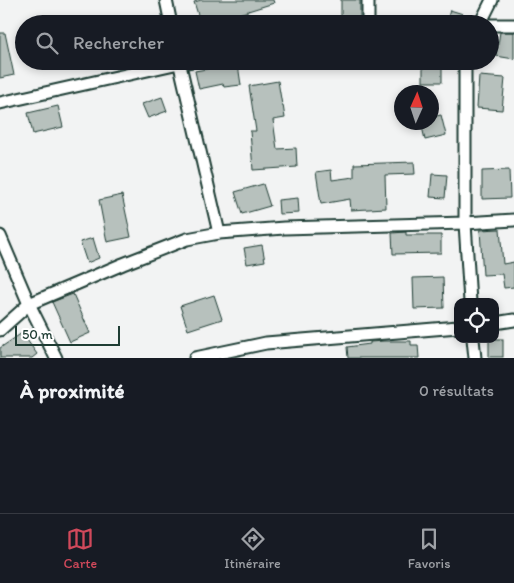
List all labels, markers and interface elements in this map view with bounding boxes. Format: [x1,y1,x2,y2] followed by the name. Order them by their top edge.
[15,15,499,70] search box
[33,29,61,57] icon: search
[73,31,164,54] text: Rechercher
[394,85,439,130] north arrow
[454,298,499,343] map controls
[454,298,499,343] button: locate
[15,323,120,346] scale bar
[22,326,53,343] text: 50 m
[20,378,125,403] text: À proximité
[419,381,494,400] text: 0 résultats
[64,525,97,572] tab: Carte
[224,525,281,572] tab: Itinéraire
[408,525,450,572] tab: Favoris

